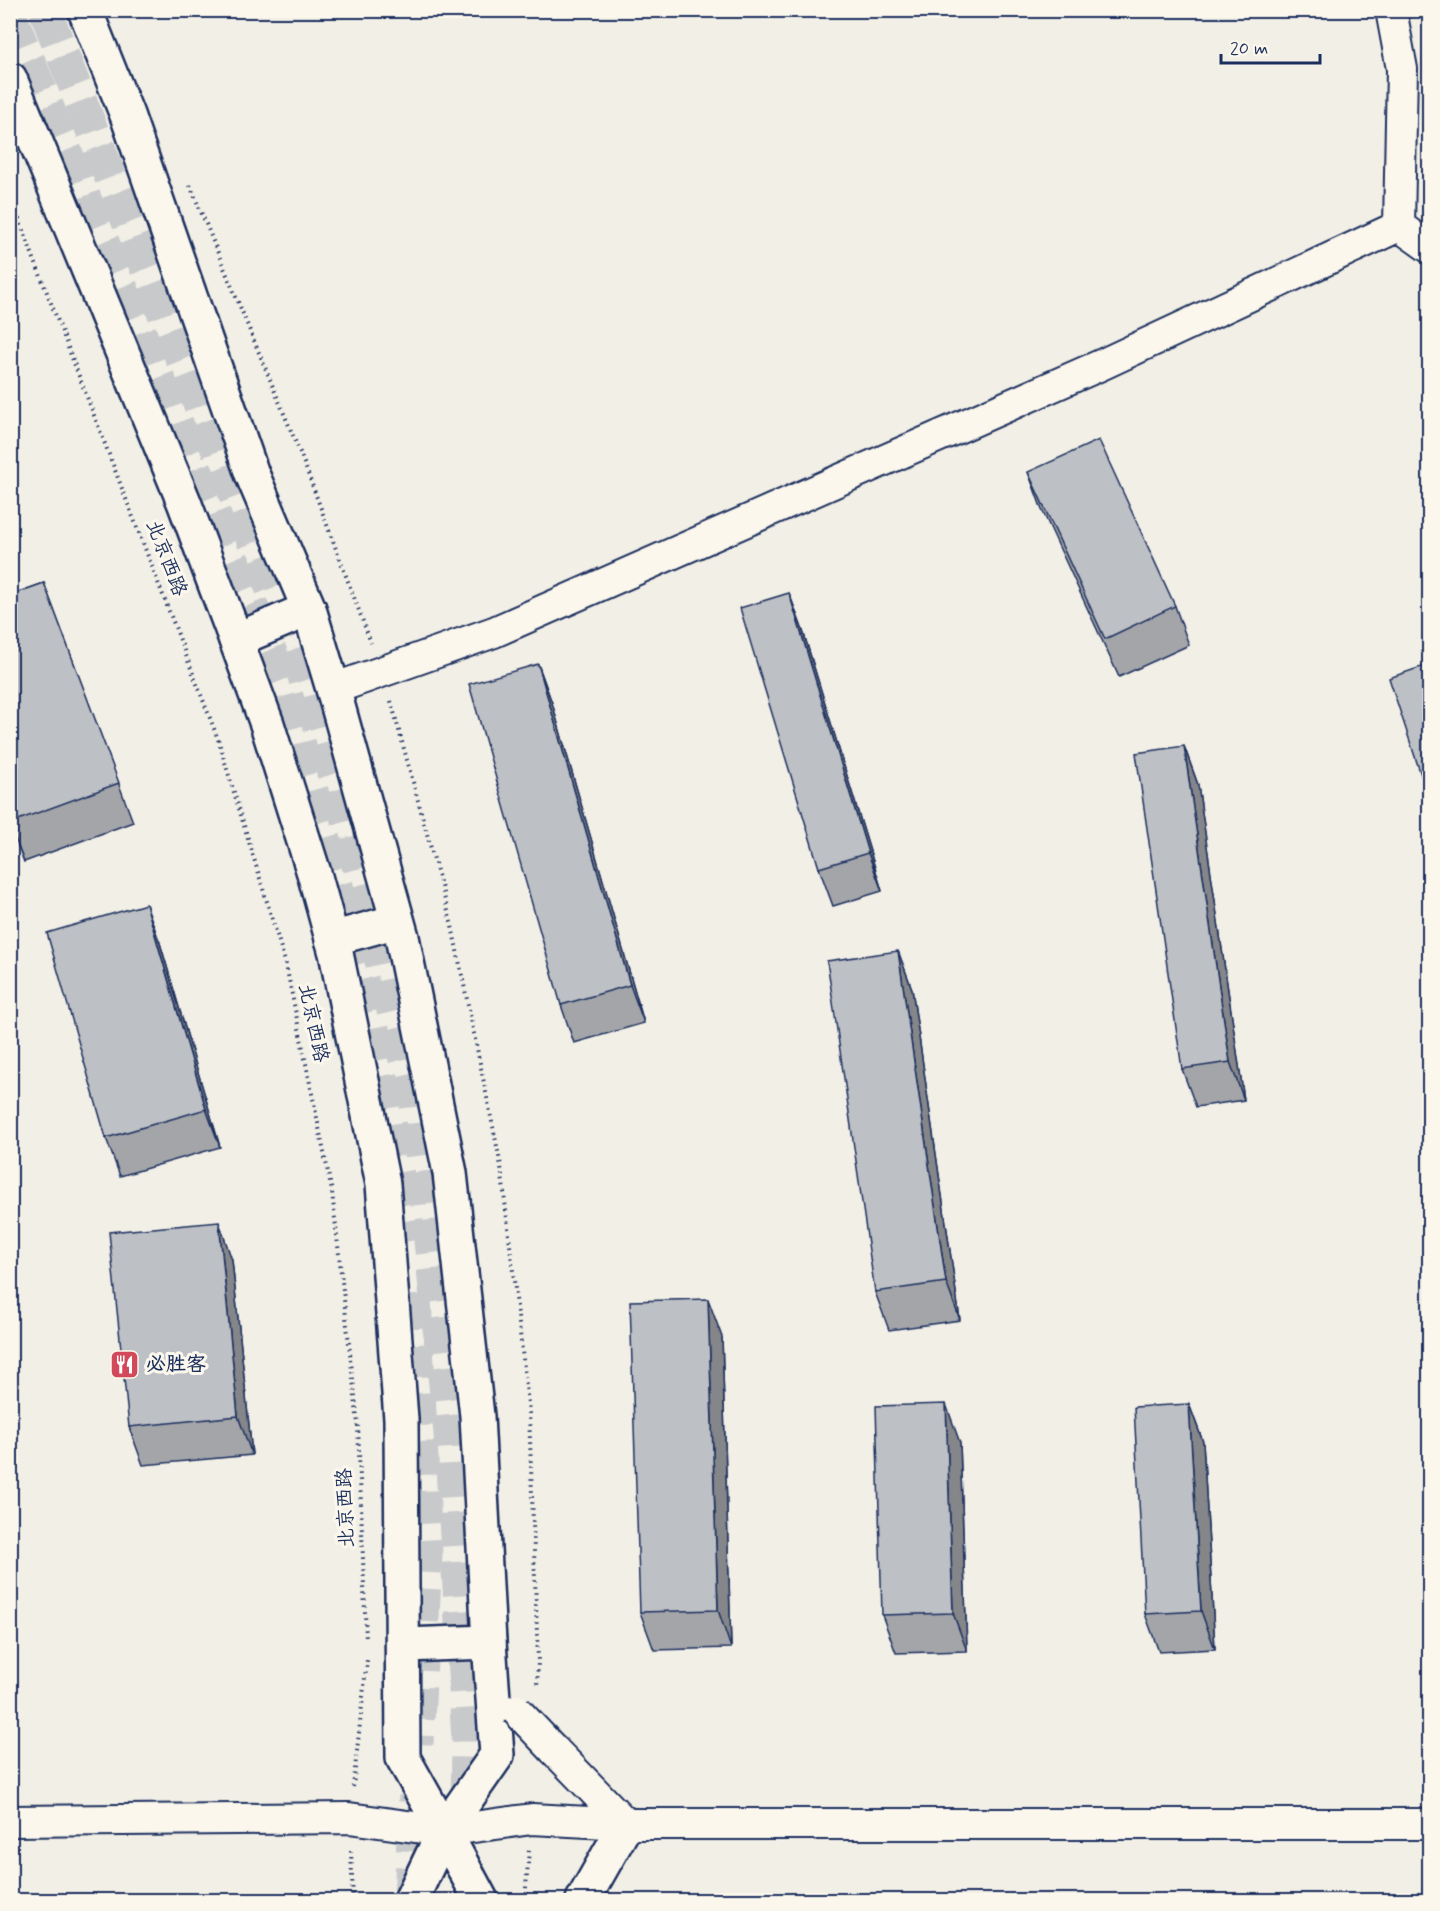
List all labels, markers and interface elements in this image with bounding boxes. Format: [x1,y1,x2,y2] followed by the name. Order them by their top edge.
[1221,27,1320,65] scale bar
[1230,37,1268,61] text: 20 m
[139,516,193,601] street label: 北京西路
[291,981,335,1066] street label: 北京西路
[109,1348,141,1380] restaurant icon: 必胜客
[146,1351,206,1378] place label: 必胜客
[331,1467,361,1548] street label: 北京西路

